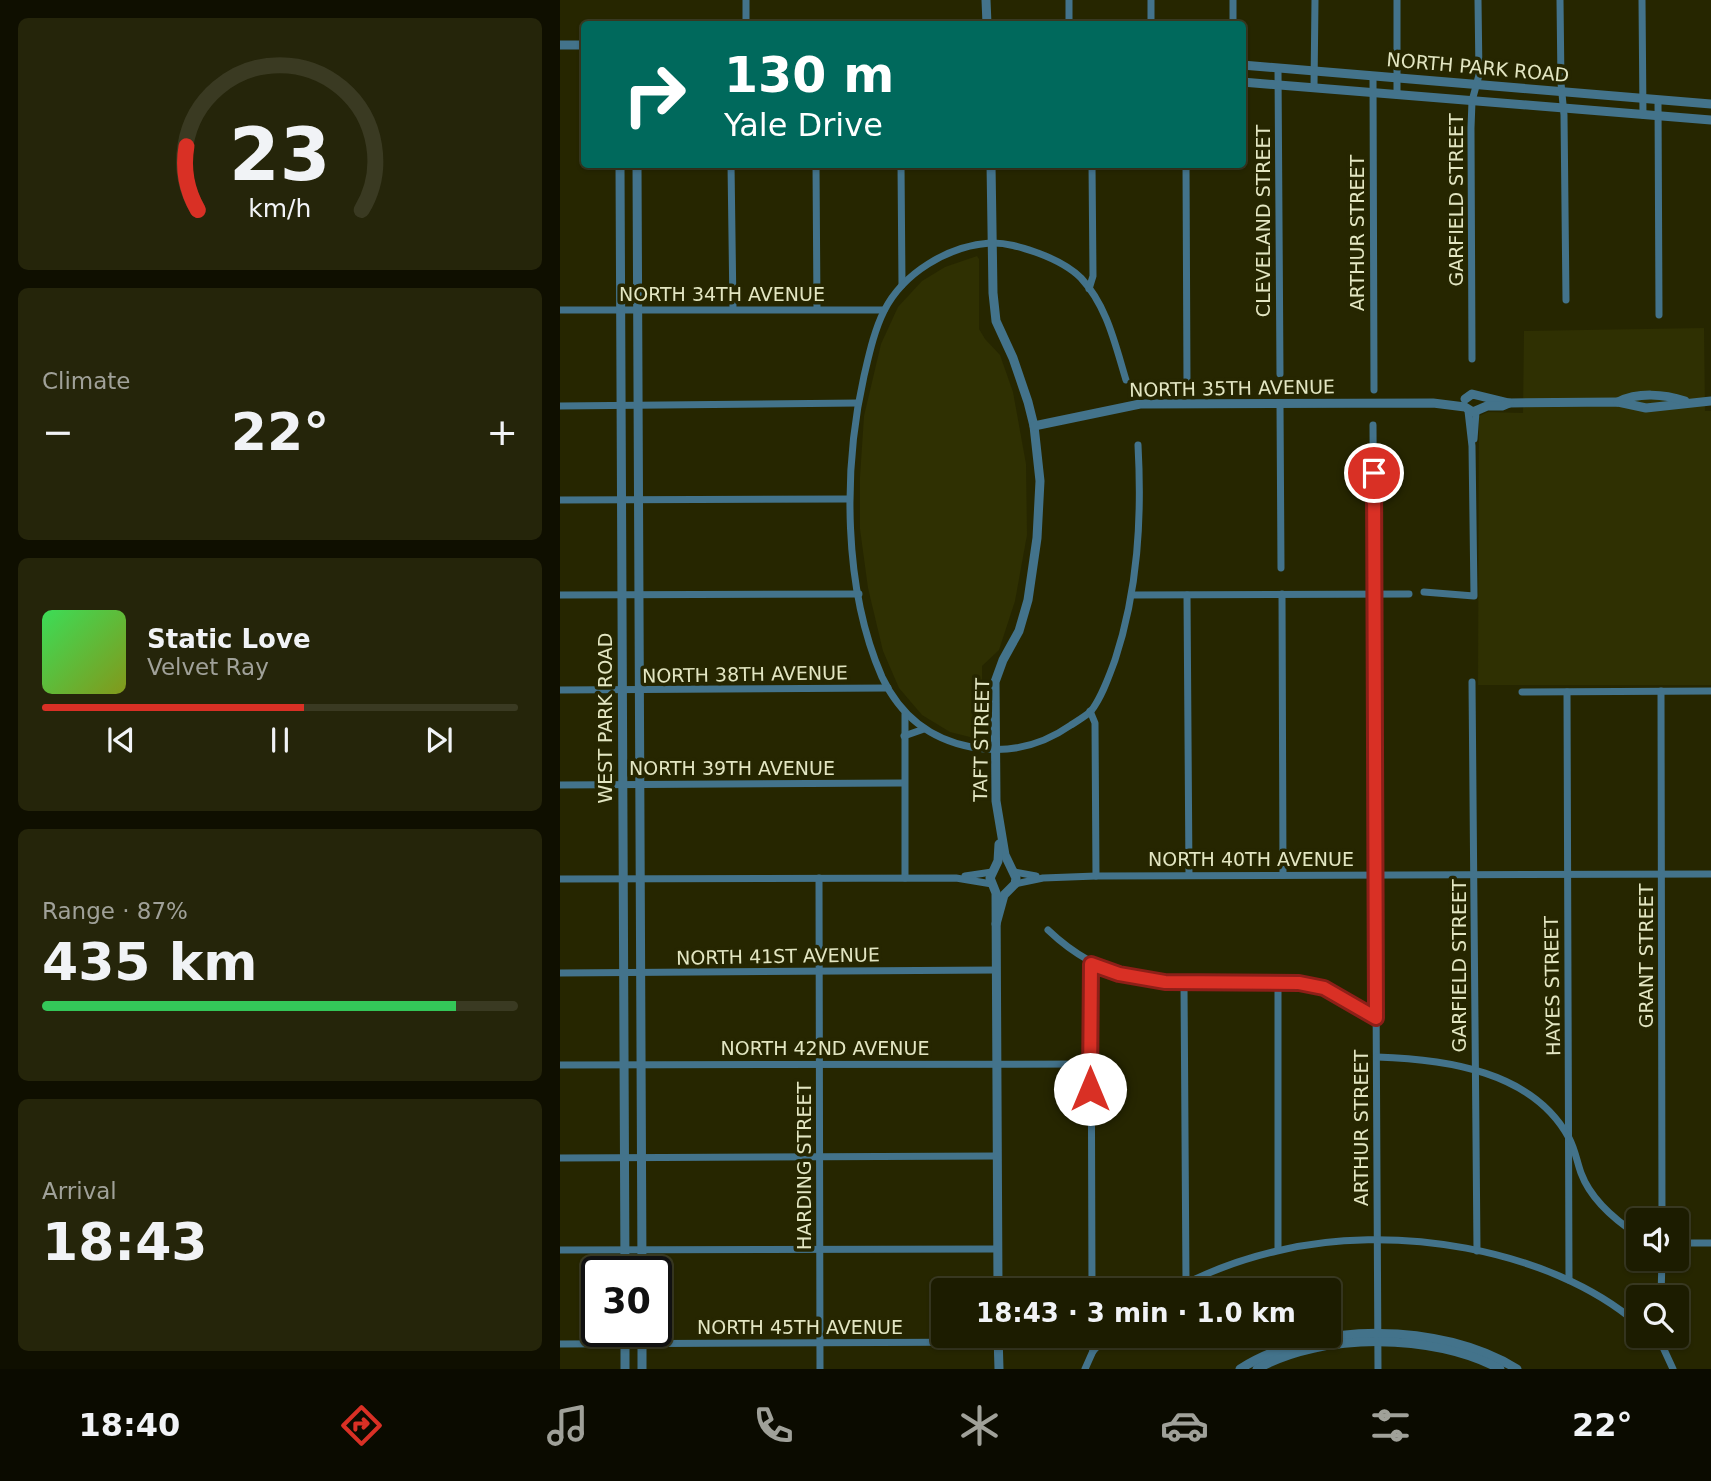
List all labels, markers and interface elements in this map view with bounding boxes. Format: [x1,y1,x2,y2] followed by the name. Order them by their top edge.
[724,47,894,104] text: 130 m
[1386,48,1570,86] street label: NORTH PARK ROAD
[609,49,700,140] icon: right
[724,106,883,144] text: Yale Drive
[229,112,331,197] text: 23
[1445,113,1467,287] street label: GARFIELD STREET
[1252,124,1274,317] street label: CLEVELAND STREET
[1346,154,1368,311] street label: ARTHUR STREET
[248,194,312,223] text: km/h
[619,283,825,305] street label: NORTH 34TH AVENUE
[42,368,131,394] text: Climate
[1129,375,1335,401] street label: NORTH 35TH AVENUE
[231,402,329,462] text: 22°
[42,410,74,454] text: −
[486,410,518,454] text: +
[1344,443,1404,503] pin
[1355,454,1393,492] icon: arrive
[147,624,311,654] text: Static Love
[594,633,616,803] street label: WEST PARK ROAD
[147,654,269,680] text: Velvet Ray
[642,661,848,687] street label: NORTH 38TH AVENUE
[969,678,993,803] street label: TAFT STREET
[102,721,140,759] icon: previous
[261,721,299,759] icon: pause
[420,721,458,759] icon: next
[629,757,835,779] street label: NORTH 39TH AVENUE
[1148,848,1354,870] street label: NORTH 40TH AVENUE
[1448,879,1470,1053] street label: GARFIELD STREET
[1635,883,1657,1028] street label: GRANT STREET
[42,898,188,924] text: Range · 87%
[1540,915,1564,1056] street label: HAYES STREET
[42,932,257,992] text: 435 km
[676,943,880,969] street label: NORTH 41ST AVENUE
[721,1037,929,1059] street label: NORTH 42ND AVENUE
[1350,1049,1372,1206] street label: ARTHUR STREET
[1053,1052,1127,1126] position arrow
[793,1082,815,1250] street label: HARDING STREET
[42,1178,117,1204] text: Arrival
[1626,1208,1689,1348] map controls
[1626,1208,1689,1271] button: sound
[42,1212,208,1272] text: 18:43
[581,1256,672,1347] speed limit sign: 30
[1626,1285,1689,1348] button: search
[976,1298,1296,1328] text: 18:43 · 3 min · 1.0 km
[697,1316,903,1338] street label: NORTH 45TH AVENUE
[337,1401,386,1450] icon: directions
[543,1401,592,1450] icon: music
[749,1401,798,1450] icon: phone
[955,1401,1004,1450] icon: climate
[1160,1401,1209,1450] icon: car
[1366,1401,1415,1450] icon: filters
[78,1406,180,1444] text: 18:40
[1572,1406,1632,1444] text: 22°

